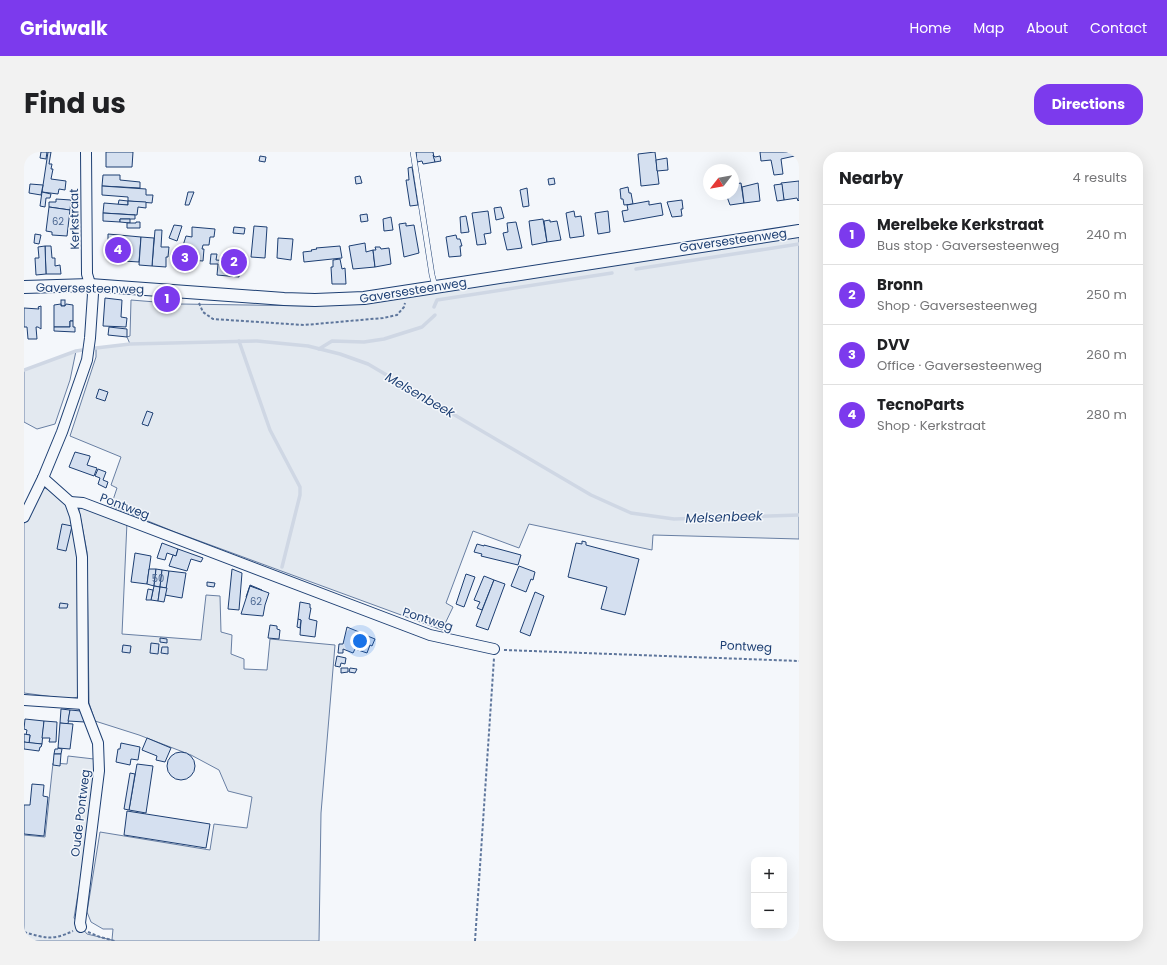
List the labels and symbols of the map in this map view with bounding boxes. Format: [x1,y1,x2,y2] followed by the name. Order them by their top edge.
[703,164,739,200] north arrow
[65,188,83,250] street label: Kerkstraat
[52,214,64,229] house number: 62
[678,224,788,256] street label: Gaversesteenweg
[105,235,131,265] pin: 4
[172,243,198,273] pin: 3
[221,247,247,277] pin: 2
[358,273,468,307] street label: Gaversesteenweg
[36,279,144,297] street label: Gaversesteenweg
[154,284,180,314] pin: 1
[382,367,459,423] water label: Melsenbeek
[98,489,152,523] street label: Pontweg
[685,506,764,528] water label: Melsenbeek
[152,571,164,586] house number: 50
[250,594,262,609] house number: 62
[401,603,455,635] street label: Pontweg
[350,631,370,651] your location
[720,636,772,656] street label: Pontweg
[66,768,94,858] street label: Oude Pontweg

